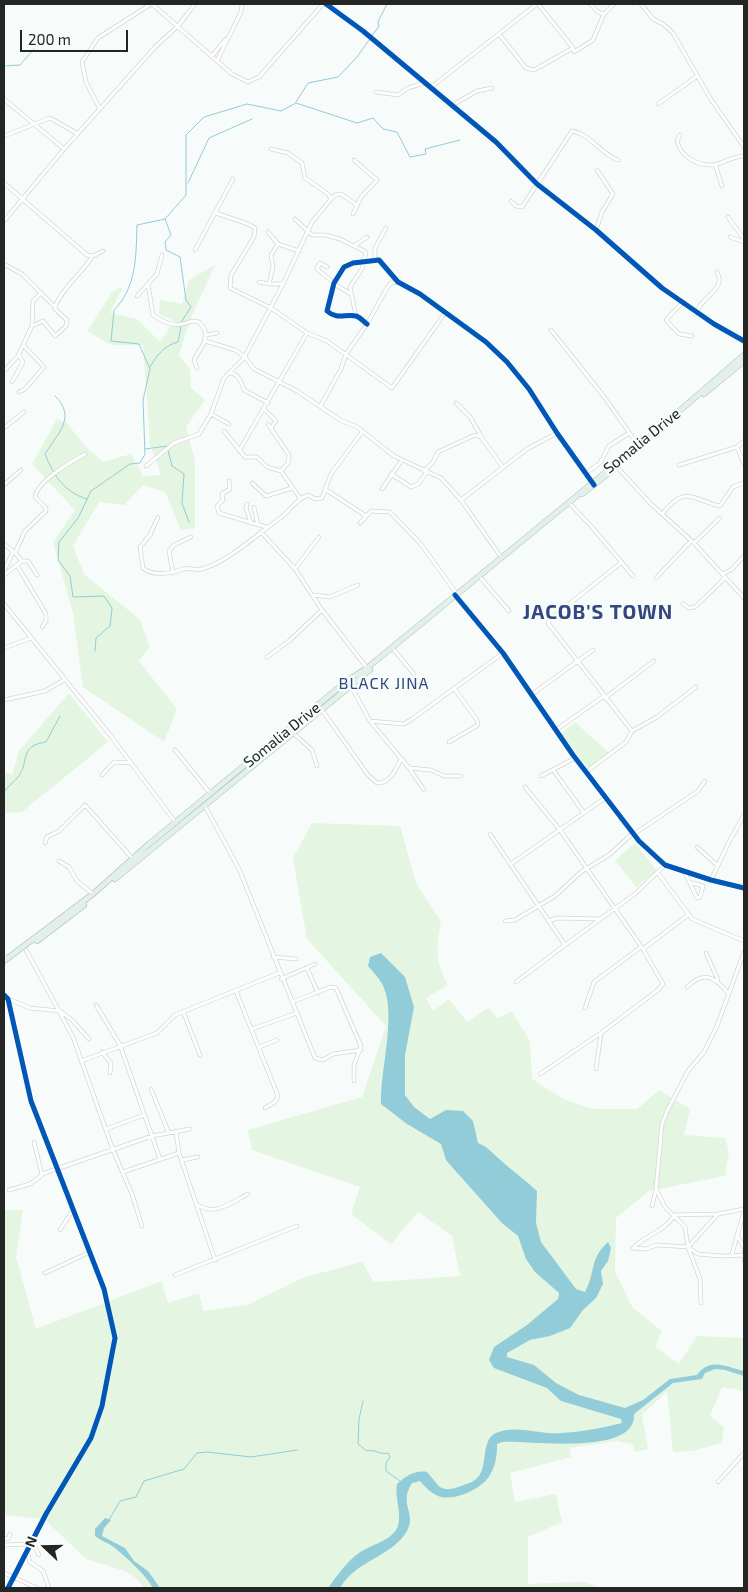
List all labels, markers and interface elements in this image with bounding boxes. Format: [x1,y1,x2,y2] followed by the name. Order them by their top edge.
[22,20,130,52] scale bar
[28,30,71,48] text: 200 m
[600,405,684,477] street label: Somalia Drive
[521,600,675,624] district label: JACOB'S TOWN
[337,674,431,694] district label: BLACK JINA
[240,699,324,771] street label: Somalia Drive
[20,1522,70,1572] north arrow
[21,1534,40,1549] text: N

